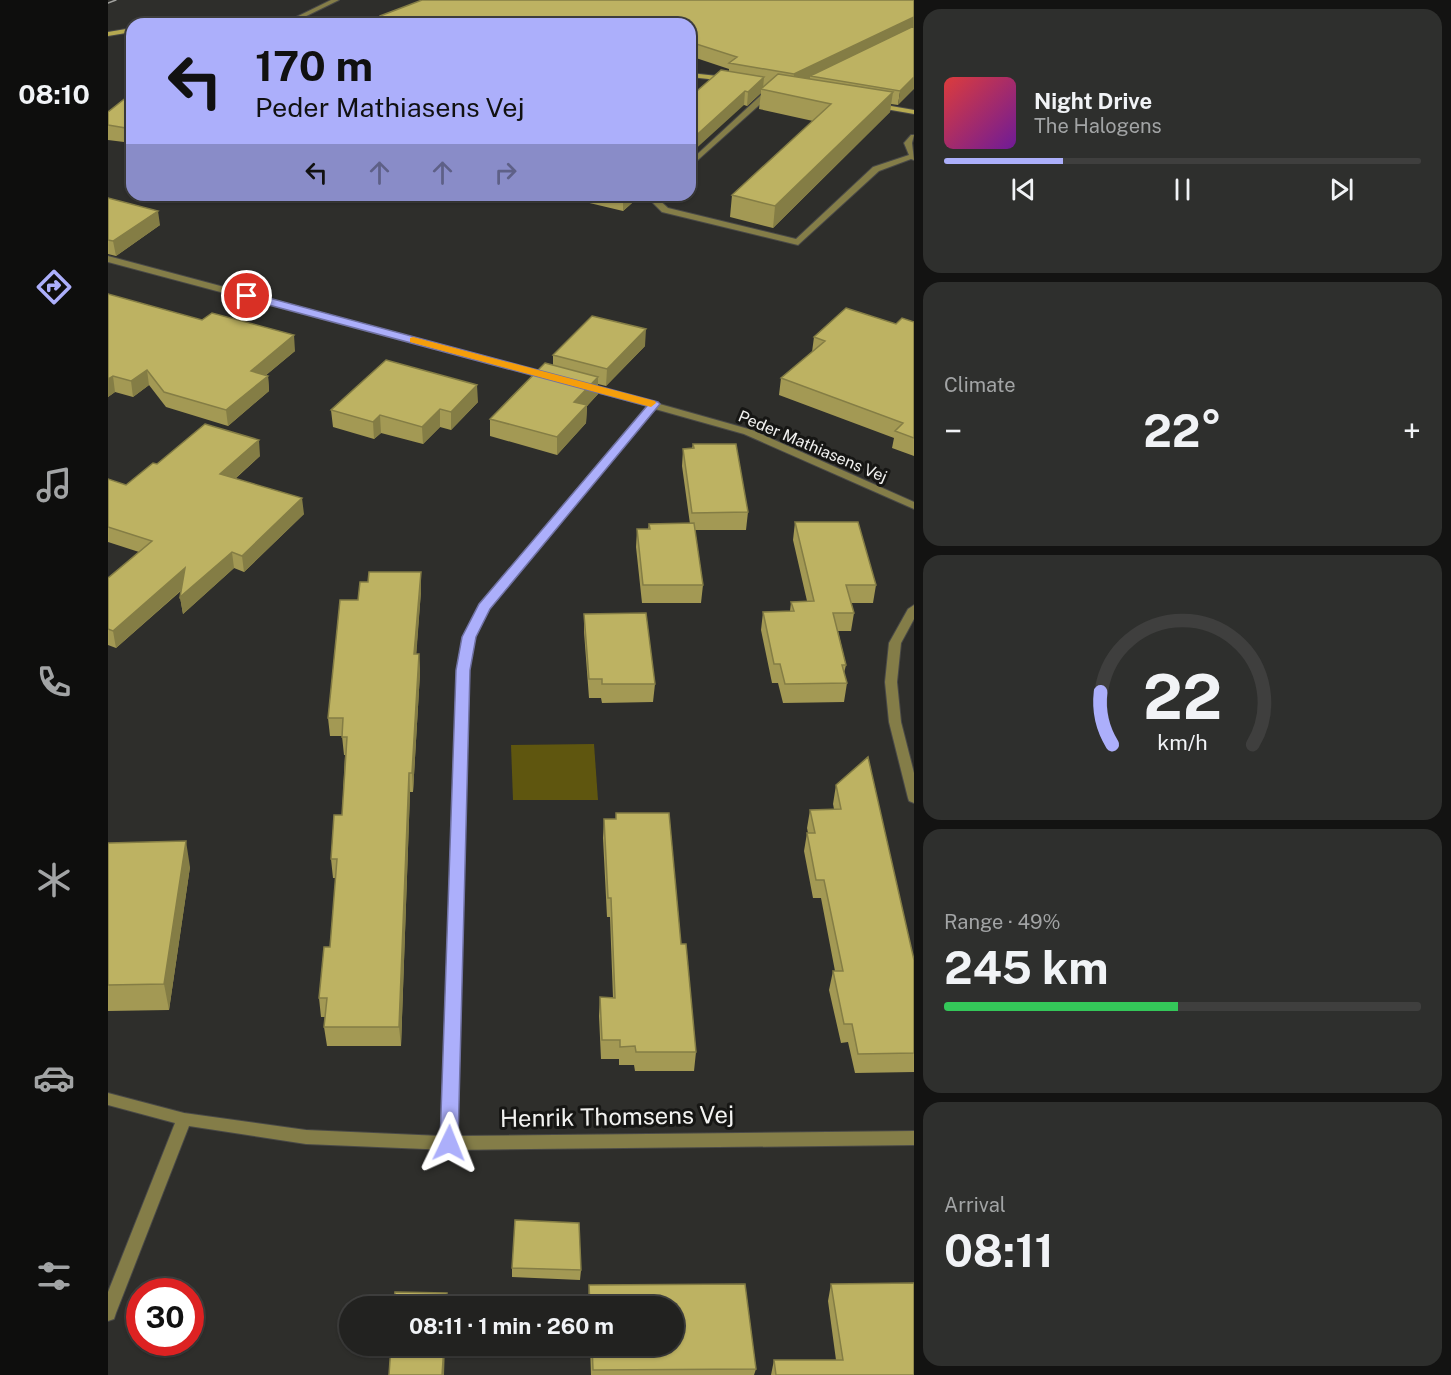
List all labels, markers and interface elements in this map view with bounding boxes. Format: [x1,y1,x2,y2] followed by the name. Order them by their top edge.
[255,41,373,90] text: 170 m
[156,42,234,120] icon: left
[18,78,90,110] text: 08:10
[1034,88,1152,114] text: Night Drive
[255,91,525,123] text: Peder Mathiasens Vej
[1034,114,1162,138] text: The Halogens
[300,156,333,189] icon: left
[363,156,396,189] icon: ahead
[426,156,459,189] icon: ahead
[489,156,522,189] icon: right
[1007,173,1040,206] icon: previous
[1166,173,1199,206] icon: pause
[1325,173,1358,206] icon: next
[33,266,75,308] icon: directions
[221,270,272,321] pin
[230,279,263,312] icon: arrive
[944,373,1016,397] text: Climate
[1143,404,1222,457] text: 22°
[736,406,890,486] street label: Peder Mathiasens Vej
[944,412,962,450] text: −
[1403,412,1421,450] text: +
[33,464,75,506] icon: music
[1143,660,1222,733] text: 22
[33,661,75,703] icon: phone
[1157,730,1208,755] text: km/h
[33,859,75,901] icon: climate
[944,910,1061,934] text: Range · 49%
[944,941,1108,994] text: 245 km
[33,1057,75,1099] icon: car
[499,1100,734,1132] street label: Henrik Thomsens Vej
[417,1111,481,1175] position arrow
[944,1193,1006,1217] text: Arrival
[944,1224,1054,1277] text: 08:11
[33,1255,75,1297] icon: filters
[126,1278,204,1356] speed limit sign: 30
[409,1313,614,1339] text: 08:11 · 1 min · 260 m

